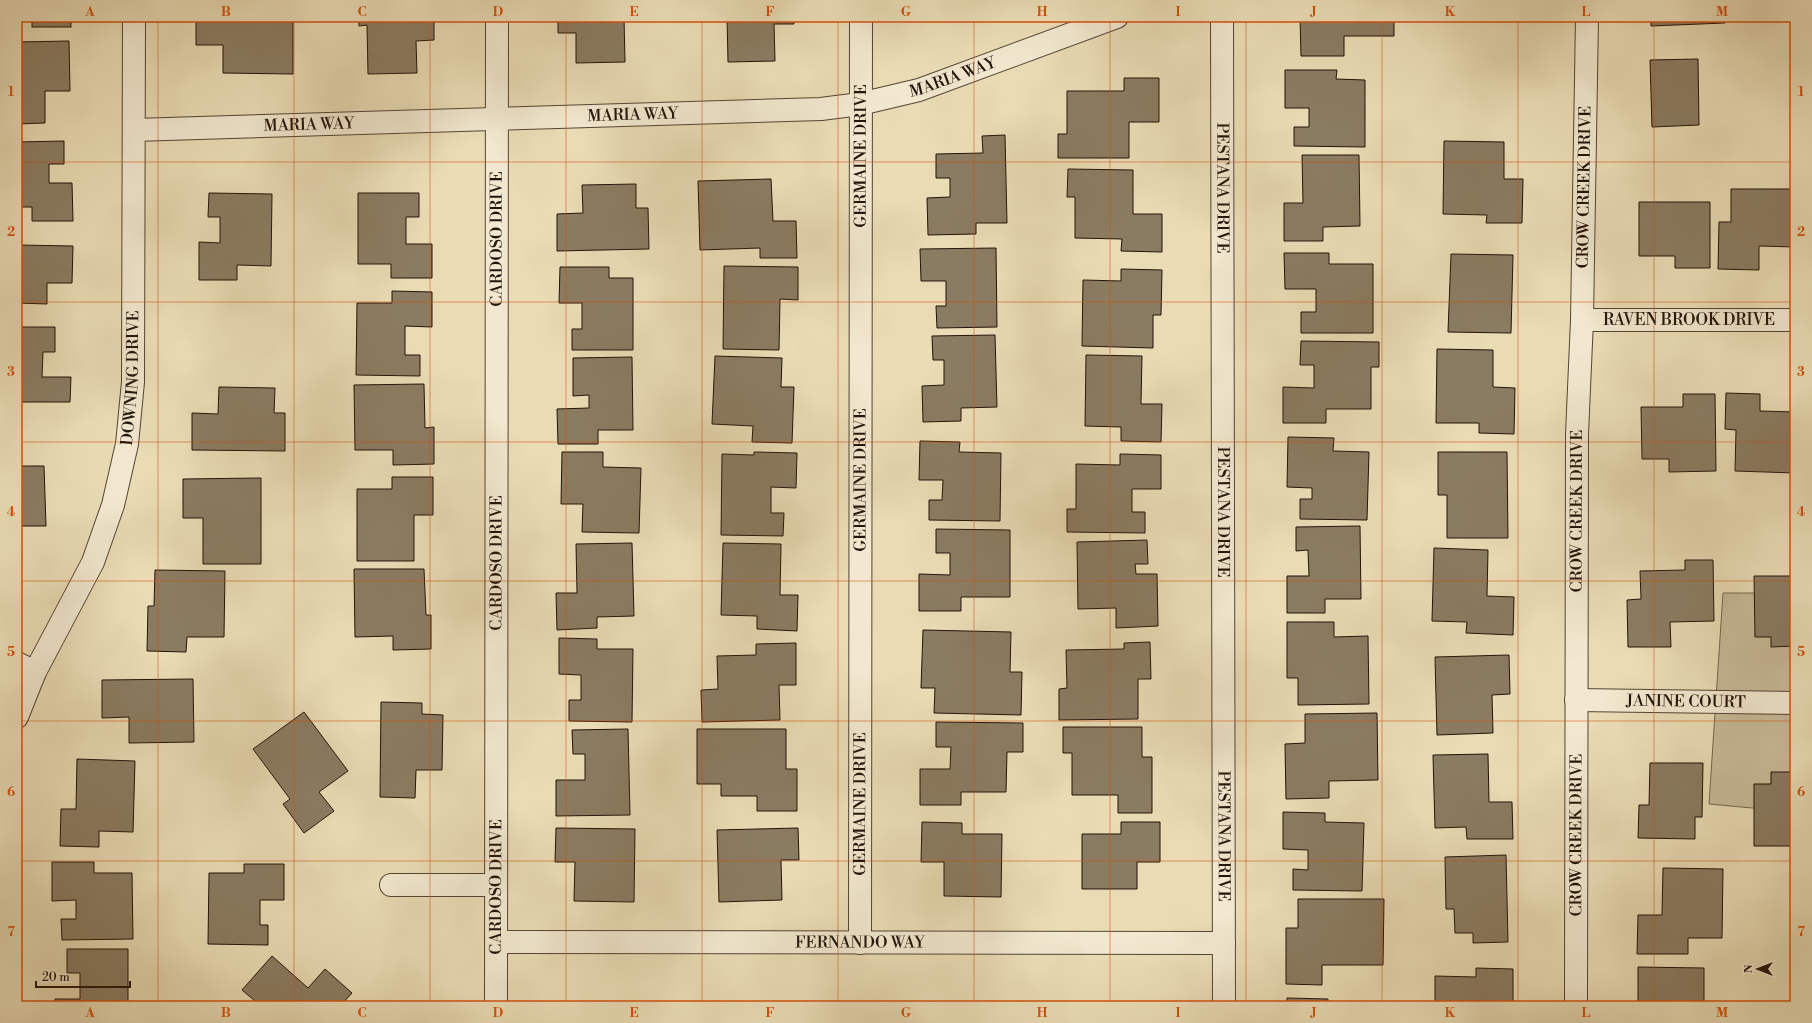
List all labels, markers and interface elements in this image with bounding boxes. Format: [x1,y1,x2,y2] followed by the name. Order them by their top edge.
[84,4,95,20] text: A
[221,4,231,20] text: B
[357,4,367,20] text: C
[493,4,503,20] text: D
[629,4,639,20] text: E
[765,4,775,20] text: F
[901,4,912,20] text: G
[1037,4,1048,20] text: H
[1175,4,1181,20] text: I
[1309,4,1317,20] text: J
[1445,4,1456,20] text: K
[1582,4,1591,20] text: L
[1716,4,1728,20] text: M
[907,52,1000,102] street label: MARIA WAY
[8,84,15,100] text: 1
[851,84,871,228] street label: GERMAINE DRIVE
[1798,84,1805,100] text: 1
[587,103,680,126] street label: MARIA WAY
[1573,106,1596,269] street label: CROW CREEK DRIVE
[263,113,356,136] street label: MARIA WAY
[1212,122,1232,254] street label: PESTANA DRIVE
[487,171,507,307] street label: CARDOSO DRIVE
[7,224,15,240] text: 2
[1797,224,1805,240] text: 2
[117,310,143,447] street label: DOWNING DRIVE
[1603,310,1775,330] street label: RAVEN BROOK DRIVE
[7,364,15,380] text: 3
[1797,364,1805,380] text: 3
[850,408,871,552] street label: GERMAINE DRIVE
[1567,430,1587,592] street label: CROW CREEK DRIVE
[1213,446,1233,578] street label: PESTANA DRIVE
[486,495,507,631] street label: CARDOSO DRIVE
[7,504,16,520] text: 4
[1797,504,1806,520] text: 4
[7,644,15,660] text: 5
[1797,644,1805,660] text: 5
[1625,691,1746,712] street label: JANINE COURT
[850,732,870,876] street label: GERMAINE DRIVE
[1566,754,1586,916] street label: CROW CREEK DRIVE
[1214,770,1234,902] street label: PESTANA DRIVE
[7,784,15,800] text: 6
[1797,784,1805,800] text: 6
[486,819,506,955] street label: CARDOSO DRIVE
[7,924,15,940] text: 7
[1797,924,1805,940] text: 7
[795,932,926,953] street label: FERNANDO WAY
[1738,949,1778,989] north arrow
[36,963,130,989] scale bar
[1742,964,1756,973] text: N
[42,970,70,985] text: 20 m
[84,1005,95,1021] text: A
[221,1005,231,1021] text: B
[357,1005,367,1021] text: C
[493,1005,503,1021] text: D
[629,1005,639,1021] text: E
[765,1005,775,1021] text: F
[901,1005,912,1021] text: G
[1037,1005,1048,1021] text: H
[1175,1005,1181,1021] text: I
[1309,1005,1317,1021] text: J
[1445,1005,1456,1021] text: K
[1582,1005,1591,1021] text: L
[1716,1005,1728,1021] text: M

